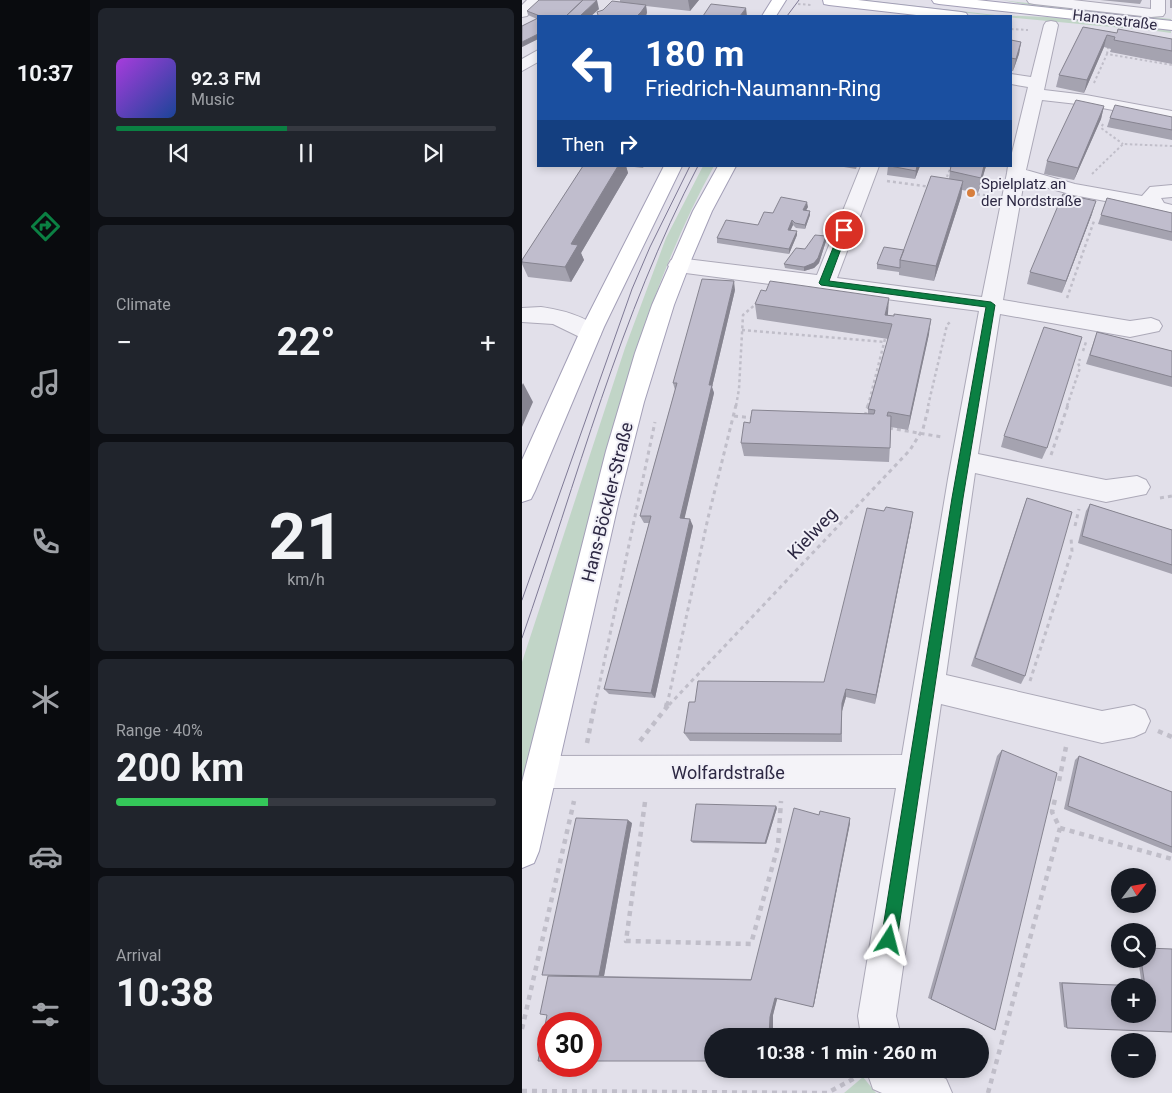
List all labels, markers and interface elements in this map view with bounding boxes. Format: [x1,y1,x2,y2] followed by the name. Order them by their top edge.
[1072,6,1158,34] street label: Hansestraße
[645,34,744,75] text: 180 m
[562,35,627,100] icon: left
[17,61,73,86] text: 10:37
[191,67,261,90] text: 92.3 FM
[645,76,881,101] text: Friedrich-Naumann-Ring
[191,90,234,109] text: Music
[614,130,642,158] icon: right
[562,133,604,156] text: Then
[165,139,193,167] icon: previous
[292,139,320,167] icon: pause
[419,139,447,167] icon: next
[981,175,1081,210] place label: Spielplatz an der Nordstraße
[965,187,977,199] marker: Spielplatz an der Nordstraße
[28,209,63,244] icon: directions
[823,209,865,251] pin
[830,216,858,244] icon: arrive
[116,295,171,314] text: Climate
[277,320,335,364] text: 22°
[116,326,132,359] text: −
[480,326,496,359] text: +
[28,366,63,401] icon: music
[577,420,637,584] street label: Hans-Böckler-Straße
[269,499,343,575] text: 21
[783,503,841,563] street label: Kielweg
[28,524,63,559] icon: phone
[287,570,325,589] text: km/h
[28,682,63,717] icon: climate
[116,721,203,740] text: Range · 40%
[116,746,244,790] text: 200 km
[671,762,785,783] street label: Wolfardstraße
[28,839,63,874] icon: car
[1111,868,1156,912] north arrow
[1111,868,1156,1078] map controls
[862,913,914,965] position arrow
[1111,923,1156,968] button: search
[116,946,161,965] text: Arrival
[116,971,214,1015] text: 10:38
[1111,978,1156,1023] button: +
[28,997,63,1032] icon: filters
[537,1012,602,1077] speed limit sign: 30
[1111,1033,1156,1078] button: −
[756,1041,937,1064] text: 10:38 · 1 min · 260 m

